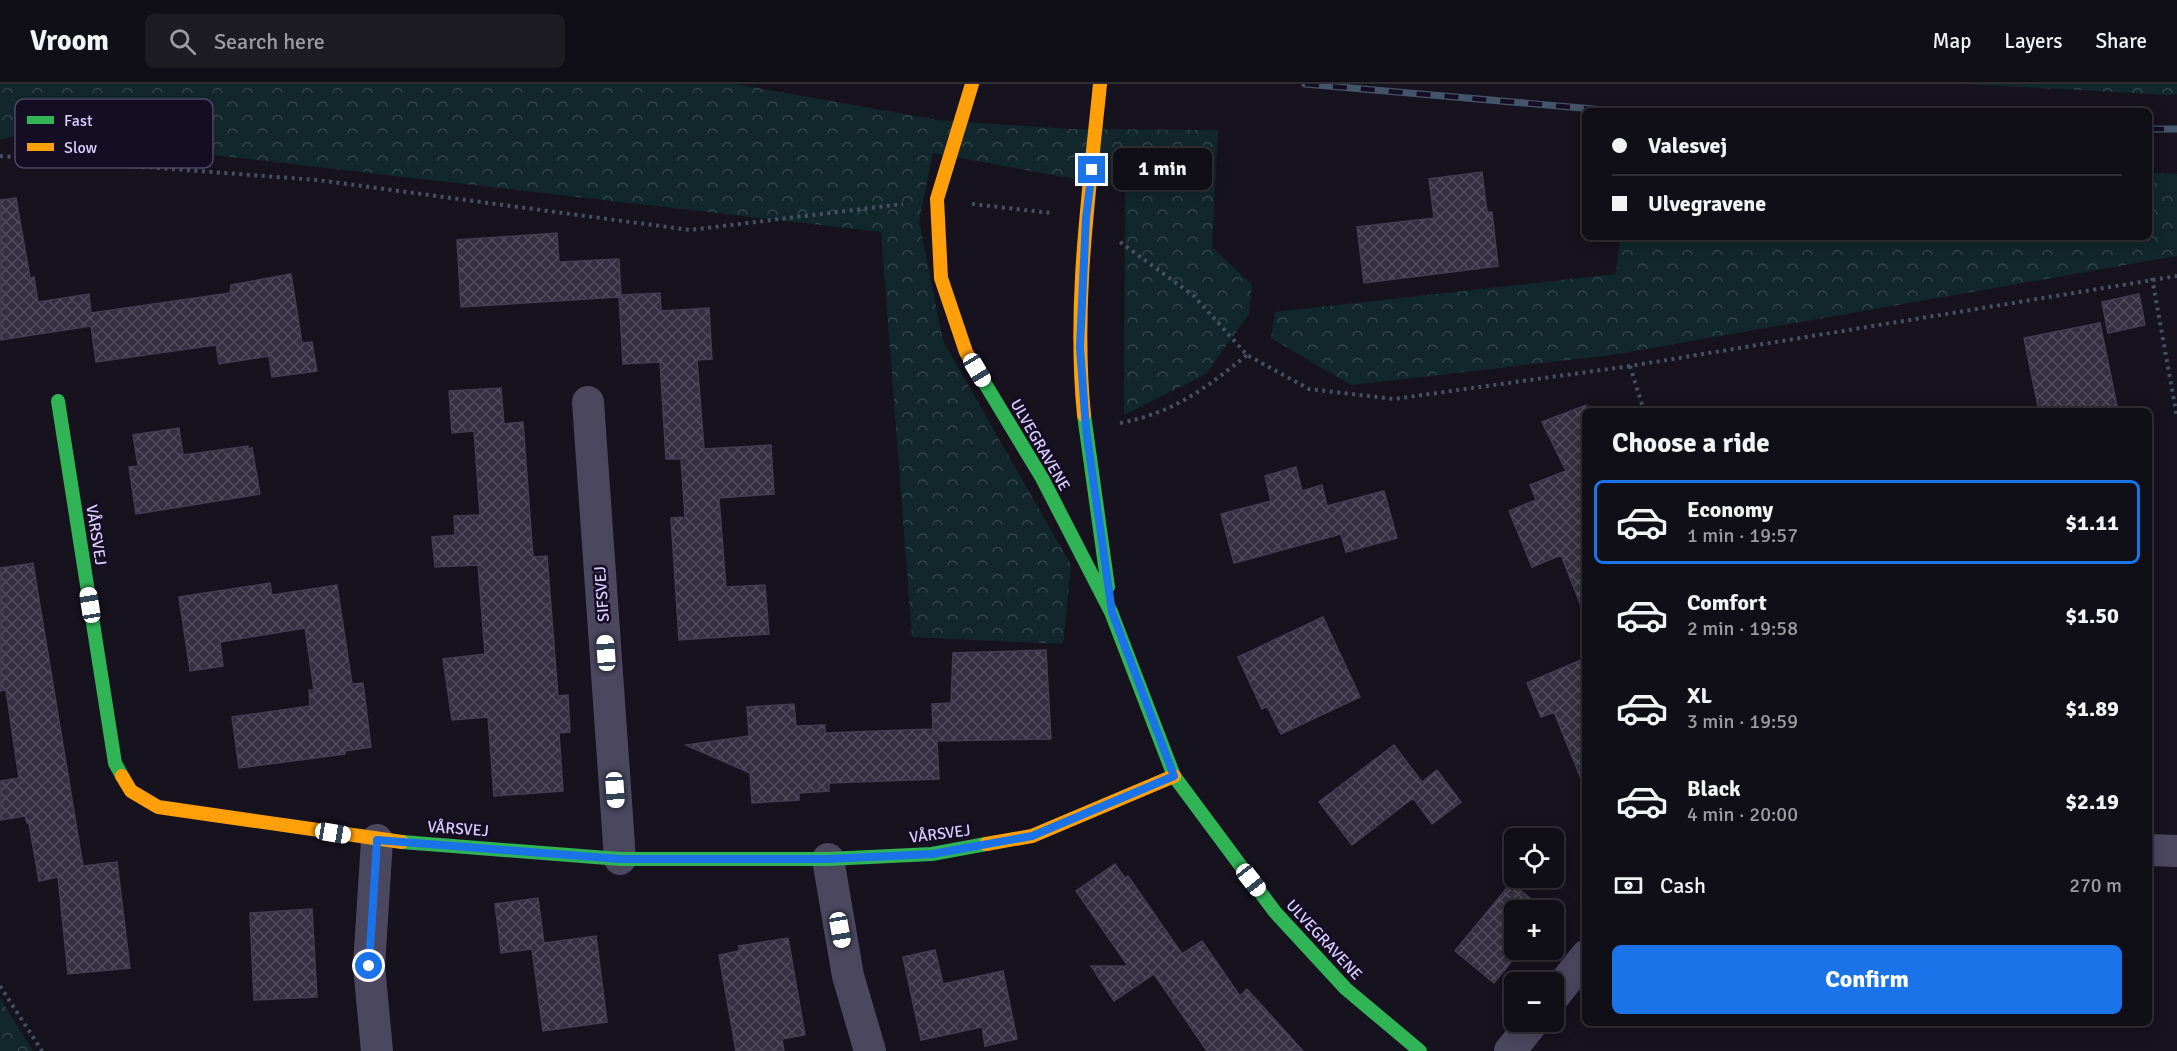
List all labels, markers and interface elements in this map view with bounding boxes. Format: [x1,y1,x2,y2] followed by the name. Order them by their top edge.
[145,14,565,68] search box
[30,24,109,58] text: Vroom
[166,25,199,58] icon: search
[214,28,325,55] text: Search here
[1933,28,1971,54] text: Map
[2004,28,2062,54] text: Layers
[2095,28,2147,54] text: Share
[15,99,213,168] legend
[64,111,93,131] text: Fast
[1648,132,1727,159] text: Valesvej
[64,138,98,158] text: Slow
[1113,149,1212,191] callout: 1 min
[1078,156,1105,183] route end
[1138,156,1187,181] text: 1 min
[1648,190,1766,217] text: Ulvegravene
[960,350,994,390] car
[1006,395,1074,495] street label: ULVEGRAVENE
[1612,427,1770,460] text: Choose a ride
[1615,495,1669,549] icon: car
[1687,496,1773,523] text: Economy
[81,503,111,567] street label: VÅRSVEJ
[2065,509,2119,536] text: $1.11
[1687,523,1798,548] text: 1 min · 19:57
[590,566,614,622] street label: SIFSVEJ
[78,586,102,624] car
[1615,588,1669,642] icon: car
[1687,589,1767,616] text: Comfort
[2065,602,2119,629] text: $1.50
[1687,616,1798,641] text: 2 min · 19:58
[596,634,616,672] car
[1615,681,1669,735] icon: car
[1687,682,1712,709] text: XL
[2065,695,2119,722] text: $1.89
[1687,709,1798,734] text: 3 min · 19:59
[605,771,625,809] car
[1615,774,1669,828] icon: car
[1687,775,1741,802] text: Black
[2065,788,2119,815] text: $2.19
[1687,802,1798,827] text: 4 min · 20:00
[427,817,489,841] street label: VÅRSVEJ
[908,820,972,848] street label: VÅRSVEJ
[314,821,352,845] car
[1504,828,1564,1032] map controls
[1504,828,1564,888] button: locate
[1233,860,1269,900] car
[1612,869,1645,902] icon: cash
[1660,872,1706,899] text: Cash
[2069,873,2122,898] text: 270 m
[1282,896,1366,984] street label: ULVEGRAVENE
[1504,900,1564,960] button: +
[828,911,852,949] car
[1612,945,2122,1014] button: Confirm
[355,952,382,979] route start
[1504,972,1564,1032] button: −

